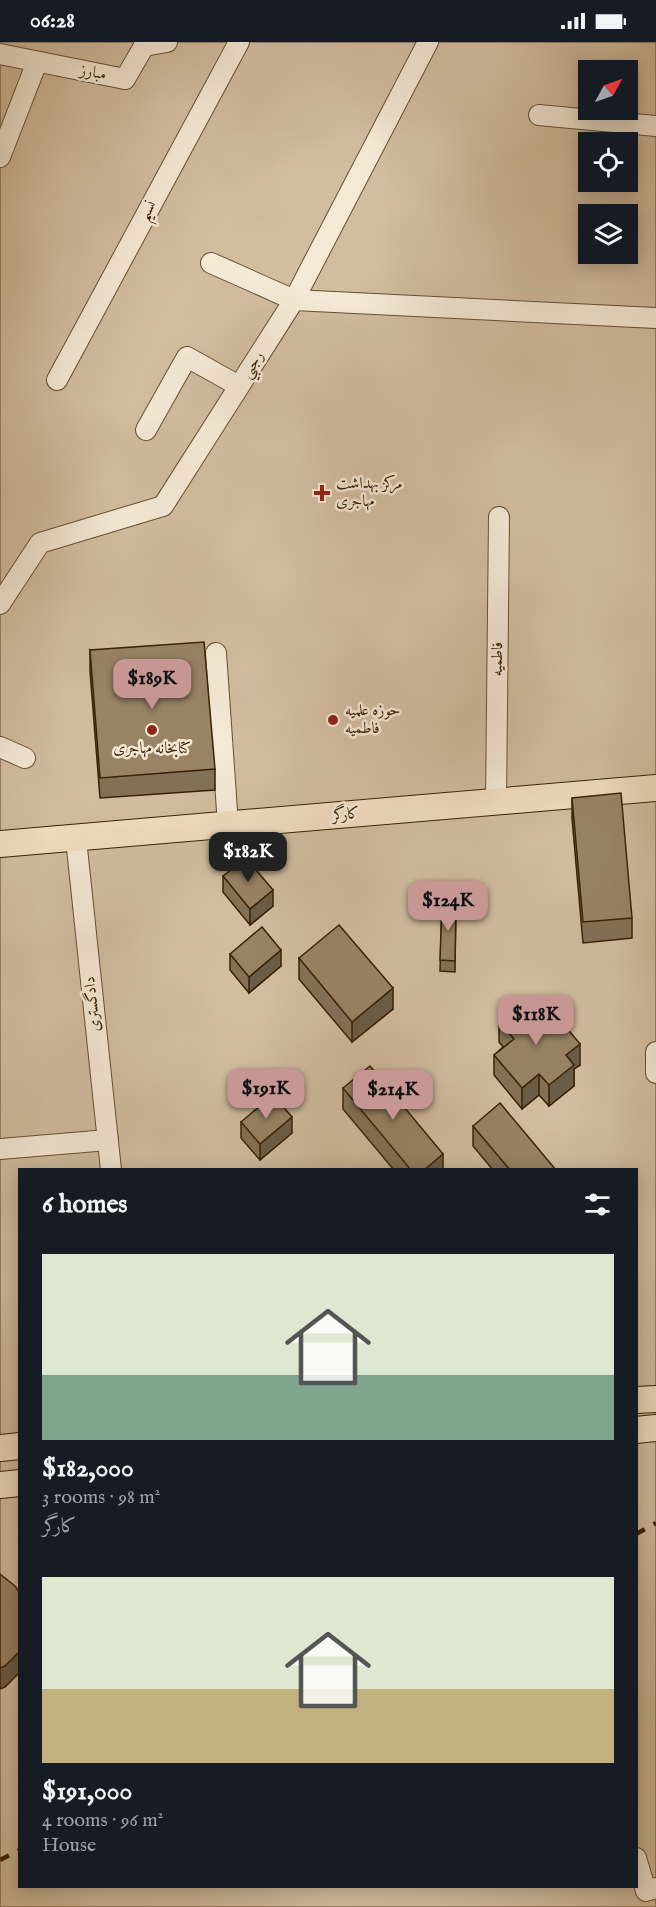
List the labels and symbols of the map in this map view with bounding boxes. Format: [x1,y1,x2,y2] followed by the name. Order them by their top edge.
[76,60,108,85] street label: مبارز
[578,60,638,120] north arrow
[134,197,166,227] street label: نسيم
[237,348,272,385] street label: رجبي
[336,474,403,512] place label: مرکز بهداشت مهاجری
[313,484,331,502] marker: مرکز بهداشت مهاجری
[488,641,508,677] street label: فاطميه
[110,659,194,710] pin: $189K
[345,701,401,739] place label: حوزه علمیه فاطمیه
[326,713,340,727] marker: حوزه علمیه فاطمیه
[145,723,159,737] marker: کتابخانه مهاجری
[113,739,191,759] place label: کتابخانه مهاجری
[329,802,361,826] street label: کارگر
[206,832,290,883] pin: $182K
[406,881,490,932] pin: $124K
[80,975,106,1033] street label: دادگستری
[494,995,578,1046] pin: $118K
[224,1069,308,1120] pin: $191K
[351,1070,435,1121] pin: $214K

